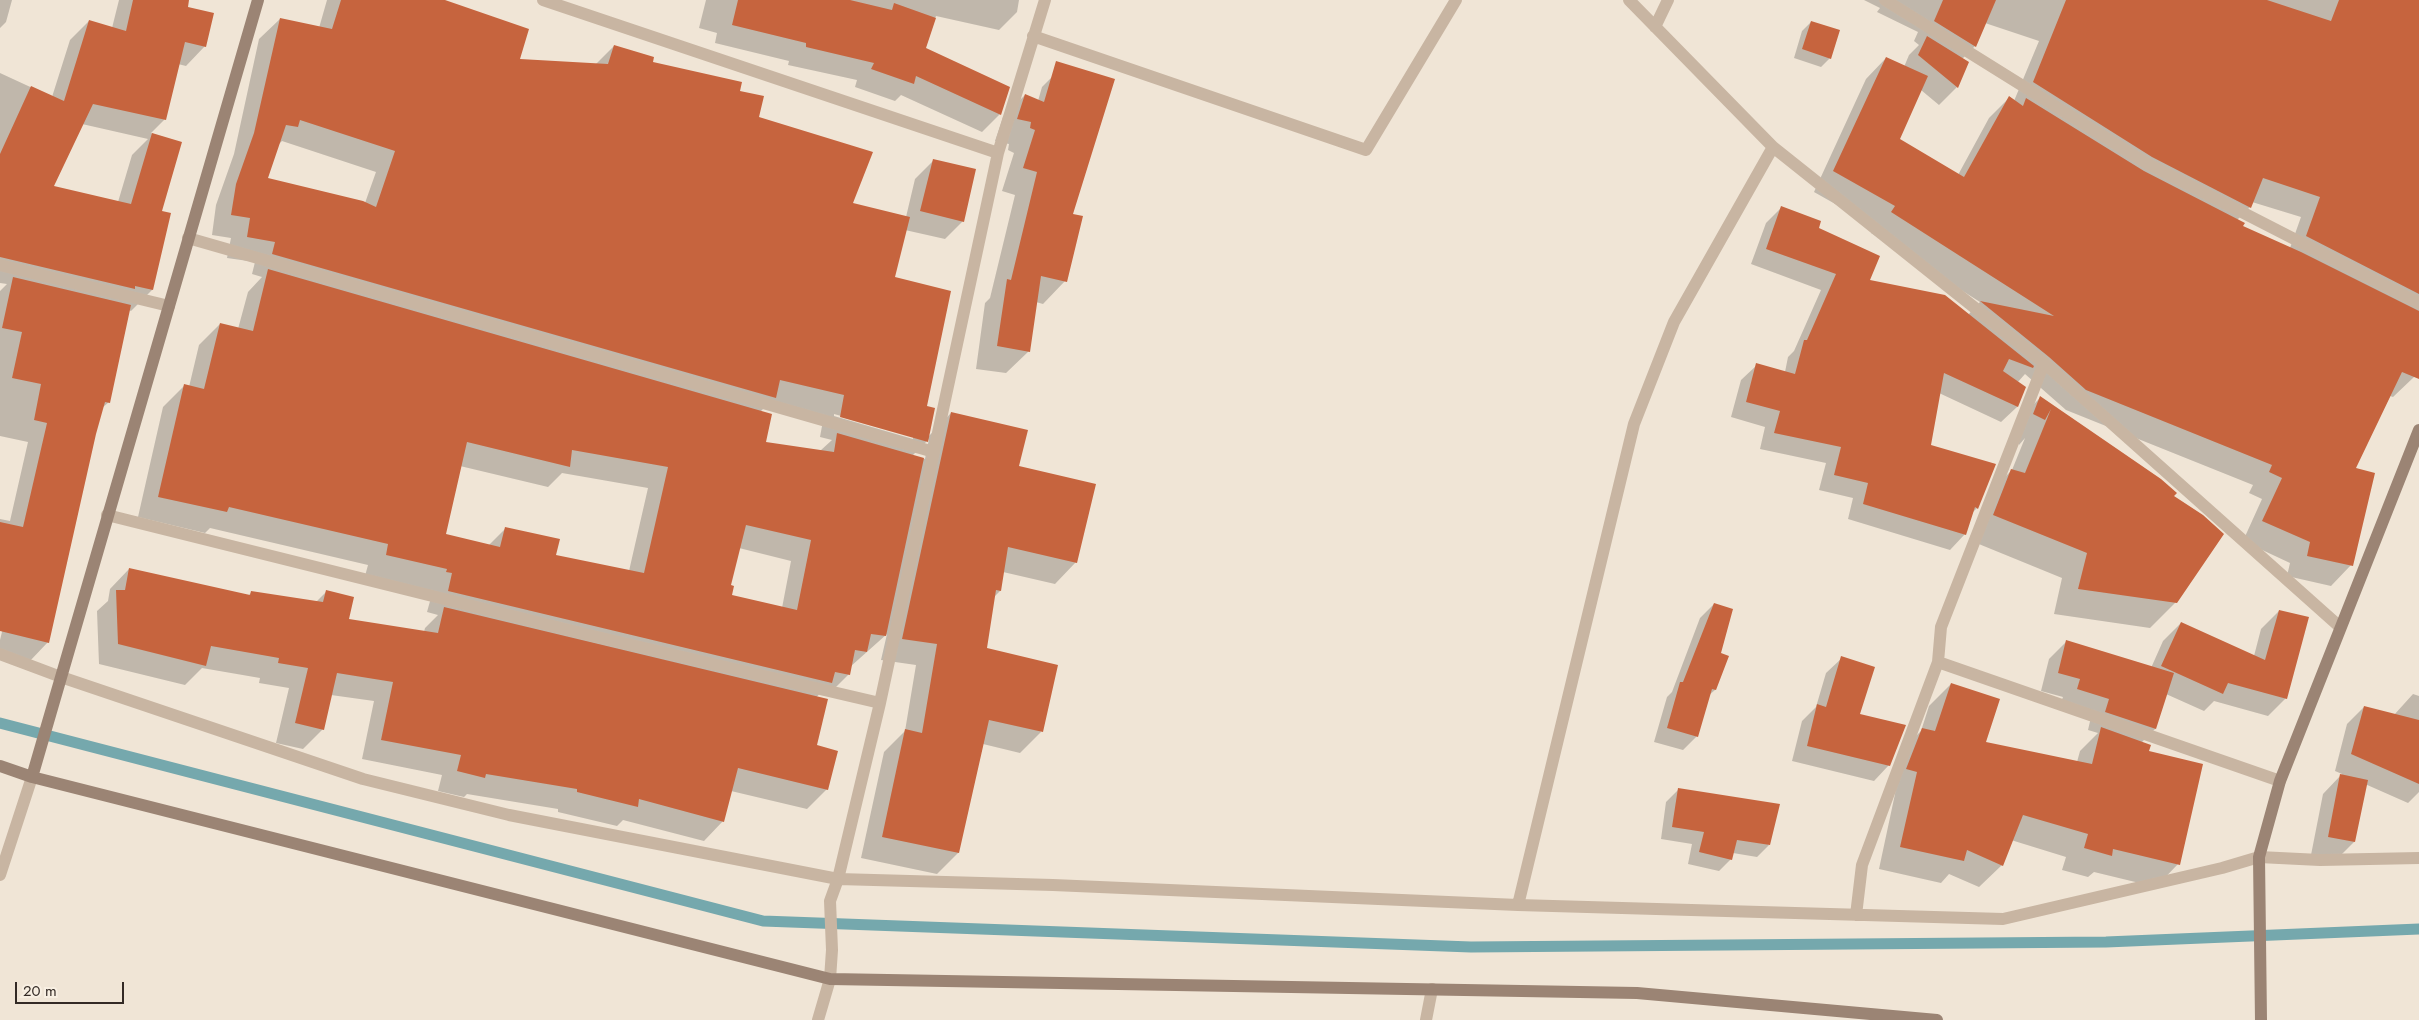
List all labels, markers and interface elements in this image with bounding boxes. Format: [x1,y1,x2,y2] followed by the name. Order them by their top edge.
[18,972,126,1004] scale bar
[23,980,57,1002] text: 20 m

